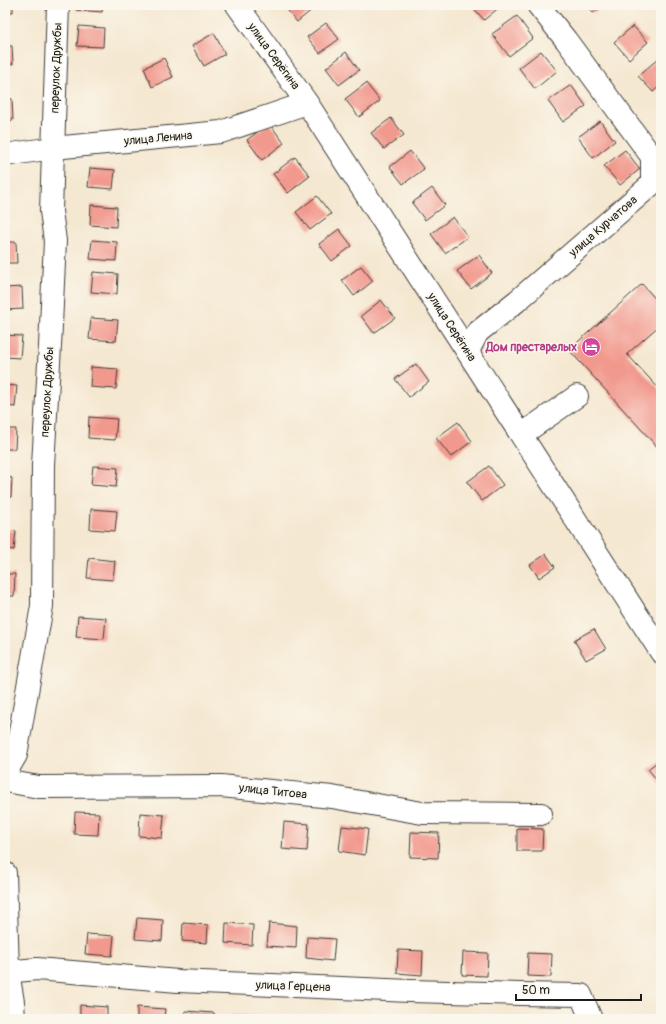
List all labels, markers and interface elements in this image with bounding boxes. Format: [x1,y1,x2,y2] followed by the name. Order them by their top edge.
[244,19,303,93] street label: улица Серёгина
[47,22,66,114] street label: переулок Дружбы
[122,128,193,149] street label: улица Ленина
[565,192,641,261] street label: улица Курчатова
[423,289,480,365] street label: улица Серёгина
[580,336,602,358] hotel icon: Дом престарелых
[485,340,577,355] place label: Дом престарелых
[38,346,57,438] street label: переулок Дружбы
[237,780,308,803] street label: улица Титова
[516,976,641,1002] scale bar
[254,978,331,995] street label: улица Герцена
[522,983,550,998] text: 50 m

